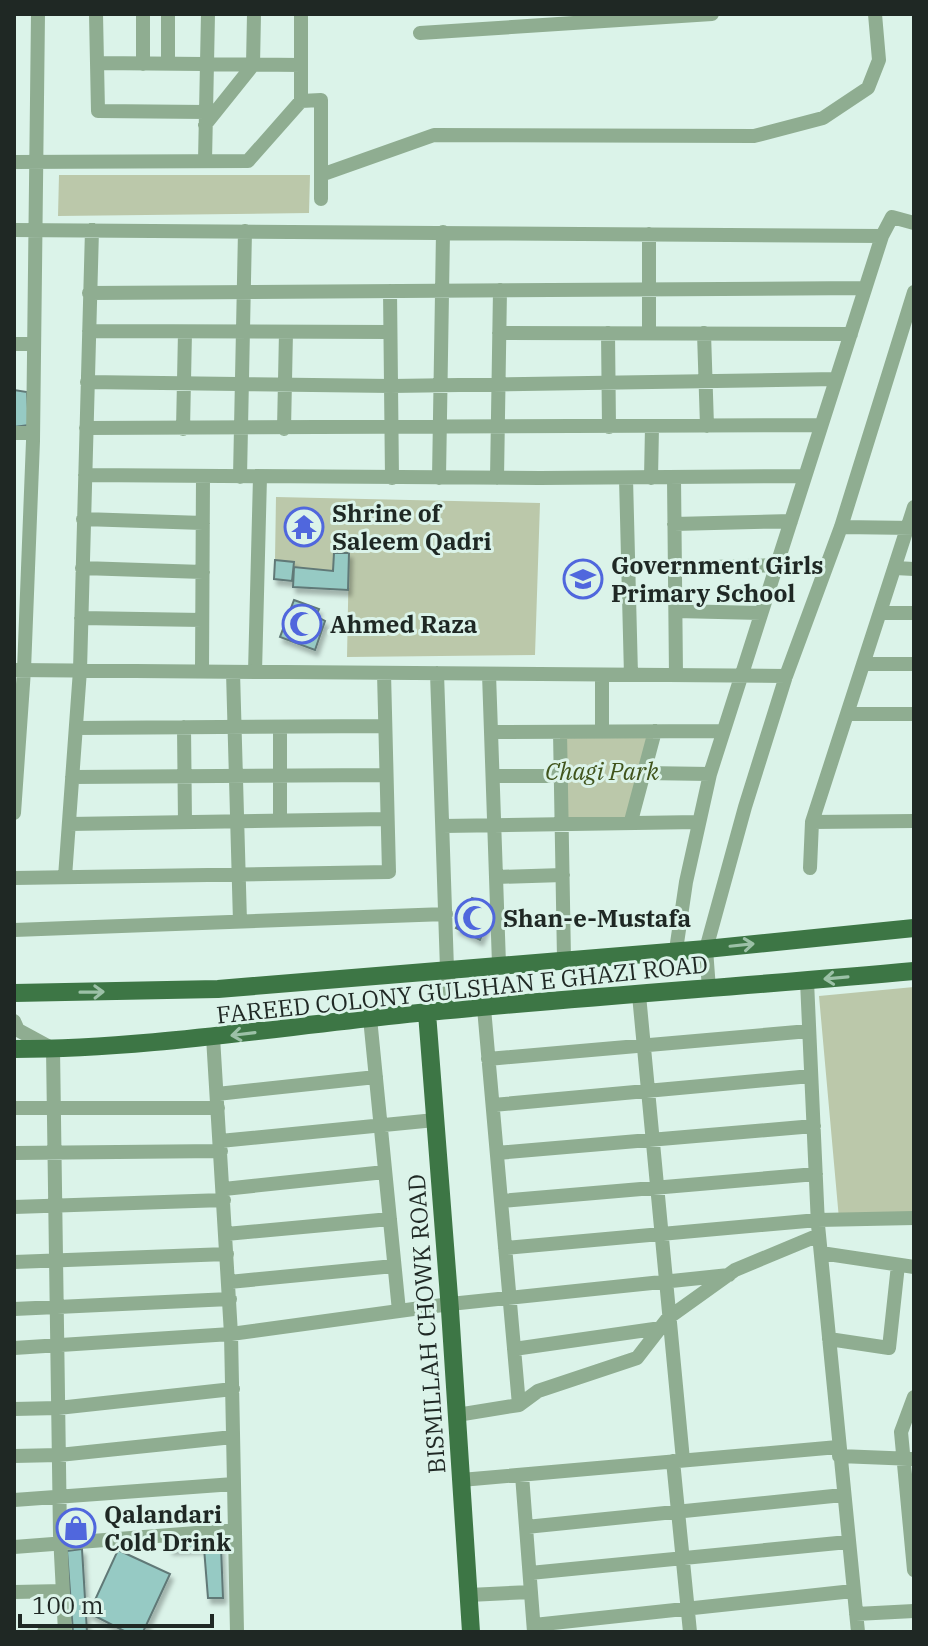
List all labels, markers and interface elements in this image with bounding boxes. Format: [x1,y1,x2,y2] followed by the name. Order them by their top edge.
[332,497,492,557] place label: Shrine of Saleem Qadri
[283,506,325,548] temple icon: Shrine of Saleem Qadri
[611,549,823,609] place label: Government Girls Primary School
[562,558,604,600] school or university icon: Government Girls Primary School
[281,603,323,645] mosque icon: Ahmed Raza
[330,608,478,640] place label: Ahmed Raza
[545,755,659,787] park label: Chagi Park
[454,897,496,939] mosque icon: Shan-e-Mustafa
[503,902,691,934] place label: Shan-e-Mustafa
[728,937,755,952] one-way arrow
[215,947,709,1031] street label: FAREED COLONY GULSHAN E GHAZI ROAD
[823,971,850,986] one-way arrow
[78,984,105,999] one-way arrow
[230,1026,257,1041] one-way arrow
[400,1173,452,1475] street label: BISMILLAH CHOWK ROAD
[104,1498,231,1558] place label: Qalandari Cold Drink
[55,1507,97,1549] shop icon: Qalandari Cold Drink
[20,1578,212,1628] scale bar
[32,1589,104,1621] text: 100 m

